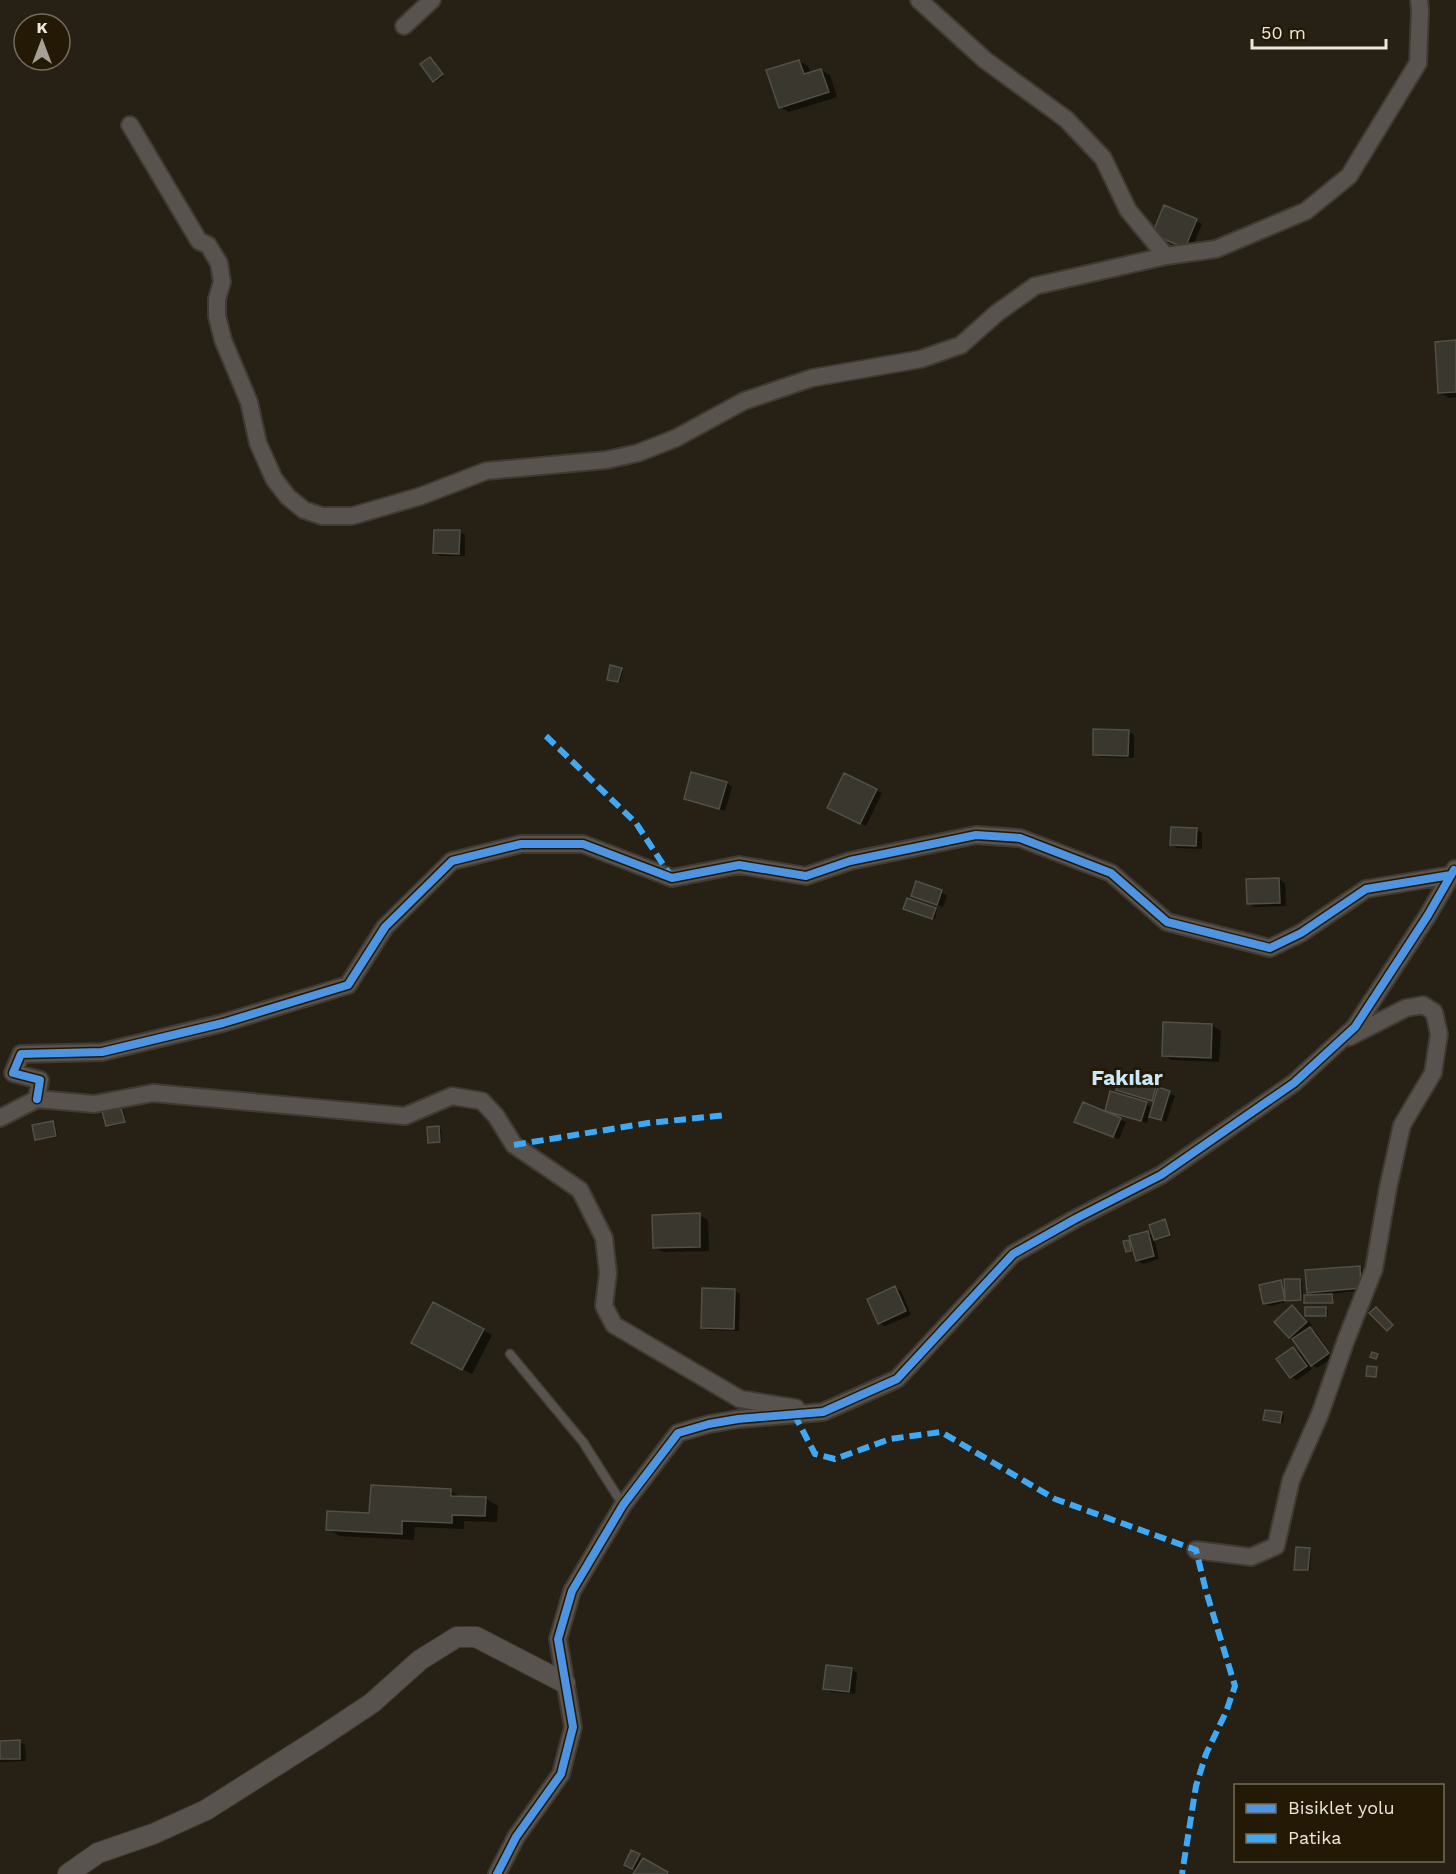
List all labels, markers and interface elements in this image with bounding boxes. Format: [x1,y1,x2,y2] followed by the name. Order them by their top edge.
[12,12,72,72] north arrow
[1252,12,1386,50] scale bar
[36,18,48,37] text: K
[1261,22,1306,43] text: 50 m
[1091,1065,1163,1090] district label: Fakılar
[1234,1784,1444,1862] legend
[1288,1797,1395,1818] text: Bisiklet yolu
[1288,1827,1341,1848] text: Patika

